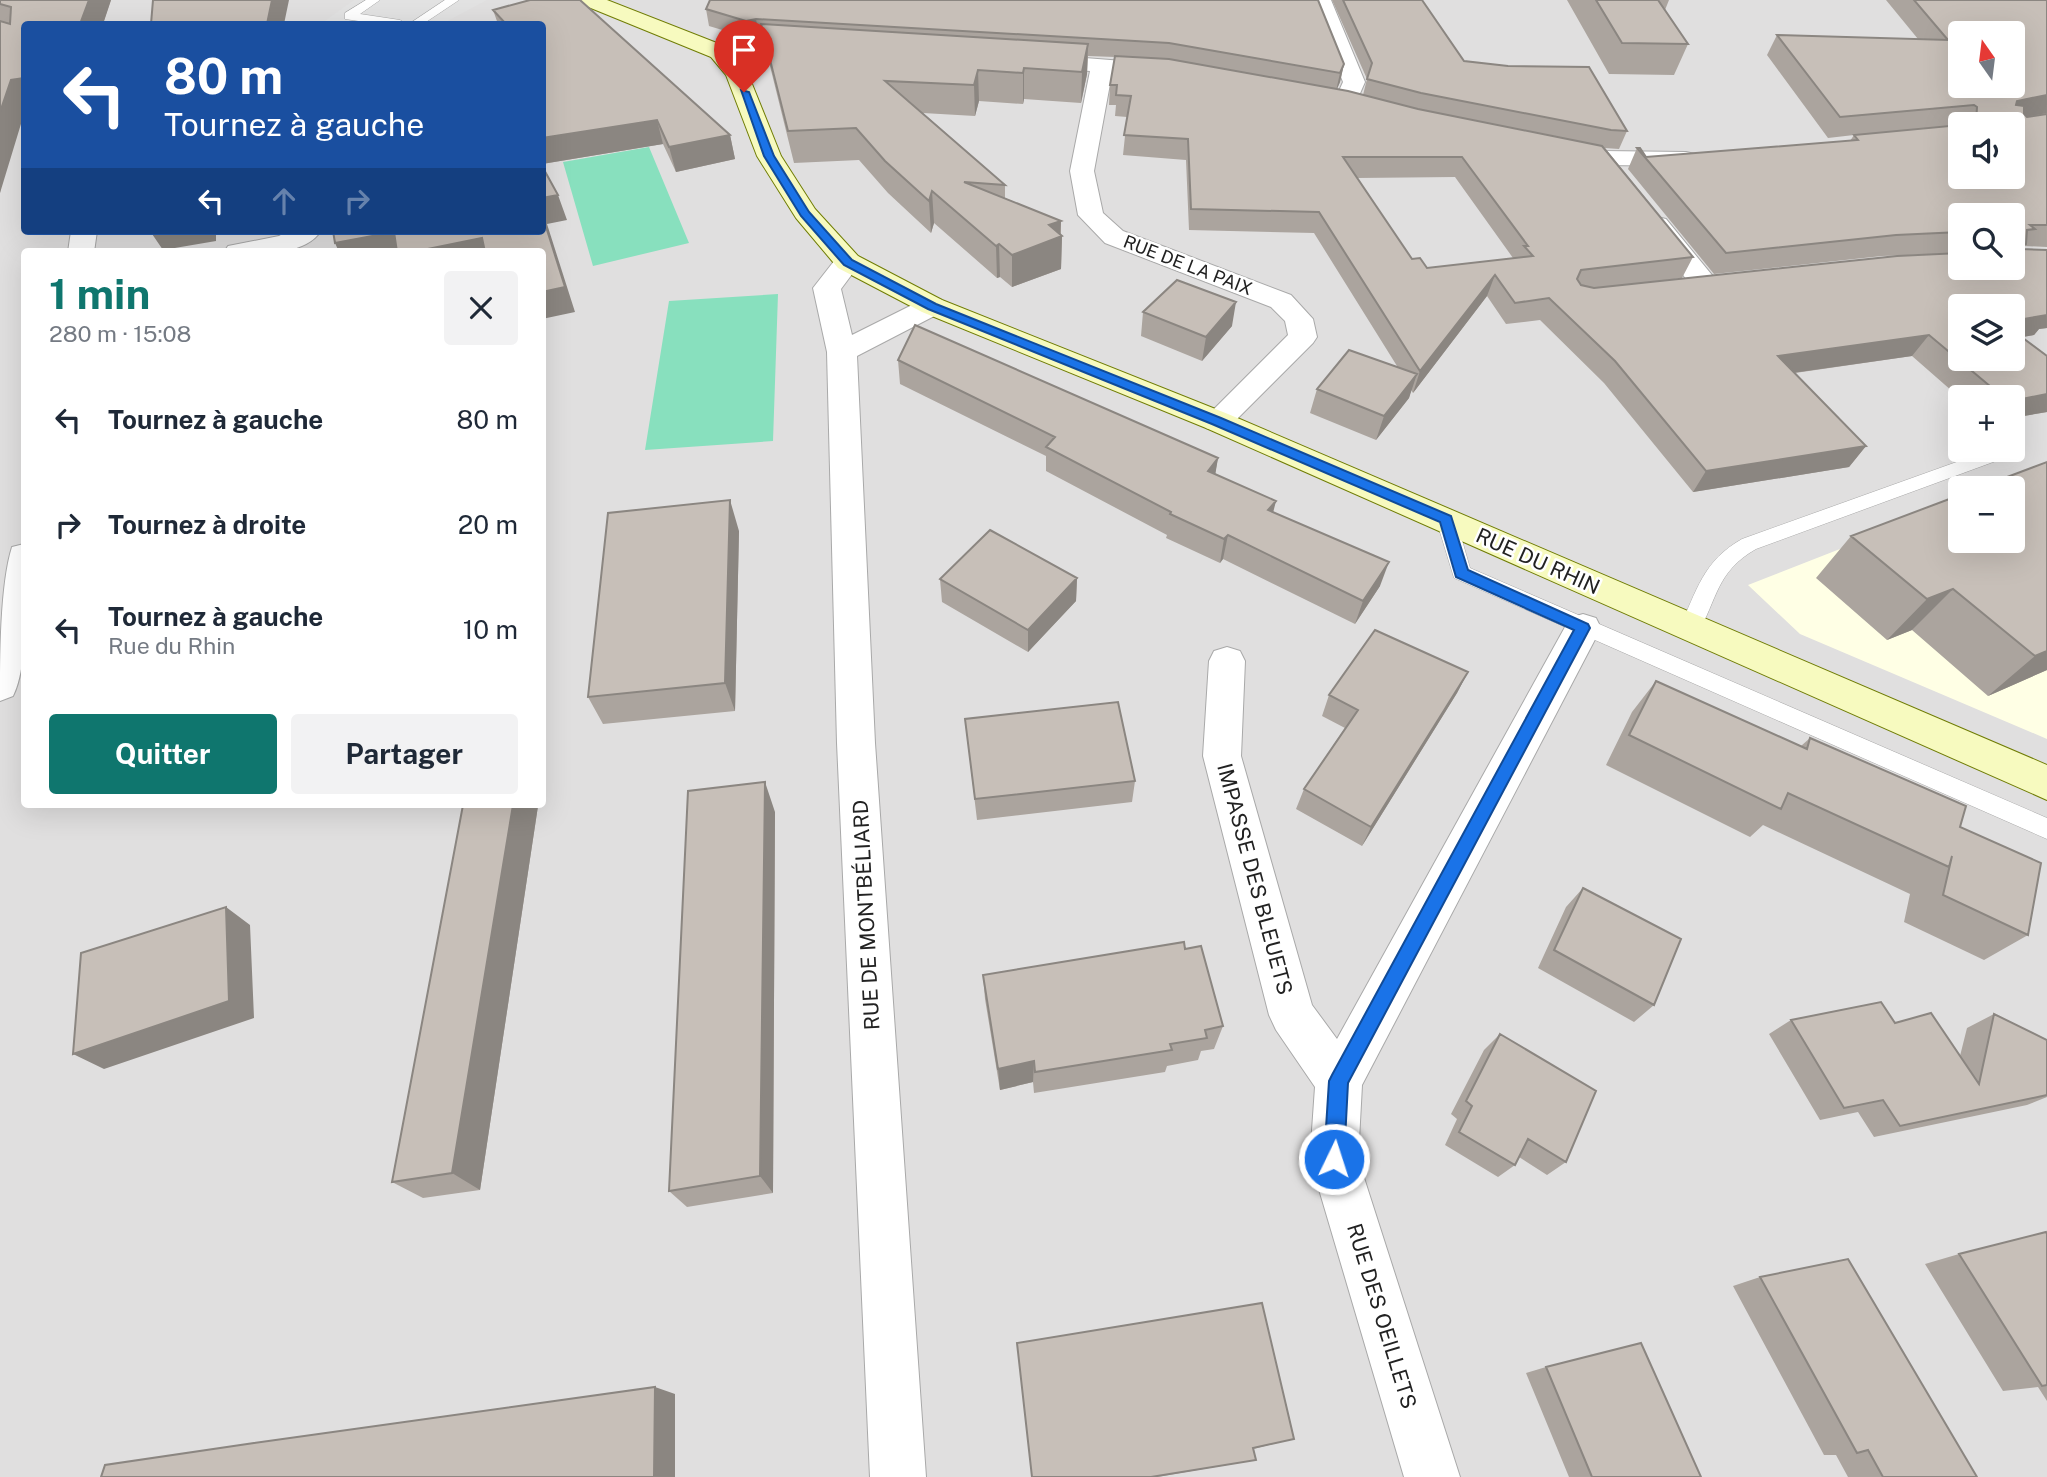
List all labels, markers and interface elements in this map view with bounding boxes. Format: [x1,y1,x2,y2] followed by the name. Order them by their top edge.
[714,20,774,92] pin
[1948,21,2025,98] north arrow
[1948,21,2025,553] map controls
[725,31,763,69] icon: arrive
[164,47,283,105] text: 80 m
[49,49,140,140] icon: left
[164,106,424,143] text: Tournez à gauche
[1948,112,2025,189] button: sound
[192,182,230,220] icon: left
[265,182,303,220] icon: ahead
[338,182,376,220] icon: right
[1948,203,2025,280] button: search
[1121,231,1255,299] street label: RUE DE LA PAIX
[49,269,150,318] text: 1 min
[444,271,518,345] button: close
[1948,294,2025,371] button: layers
[49,320,191,347] text: 280 m · 15:08
[1948,385,2025,462] button: +
[49,401,87,439] icon: left
[108,404,323,435] text: Tournez à gauche
[457,404,518,435] text: 80 m
[1948,476,2025,553] button: −
[49,506,87,544] icon: right
[108,509,306,540] text: Tournez à droite
[458,509,518,540] text: 20 m
[1472,523,1604,599] street label: RUE DU RHIN
[108,601,323,632] text: Tournez à gauche
[49,611,87,649] icon: left
[463,614,518,645] text: 10 m
[108,632,235,659] text: Rue du Rhin
[49,714,277,794] button: Quitter
[291,714,518,794] button: Partager
[1212,761,1298,997] street label: IMPASSE DES BLEUETS
[847,799,885,1031] street label: RUE DE MONTBÉLIARD
[1297,1122,1371,1196] position arrow
[1342,1220,1422,1412] street label: RUE DES OEILLETS

